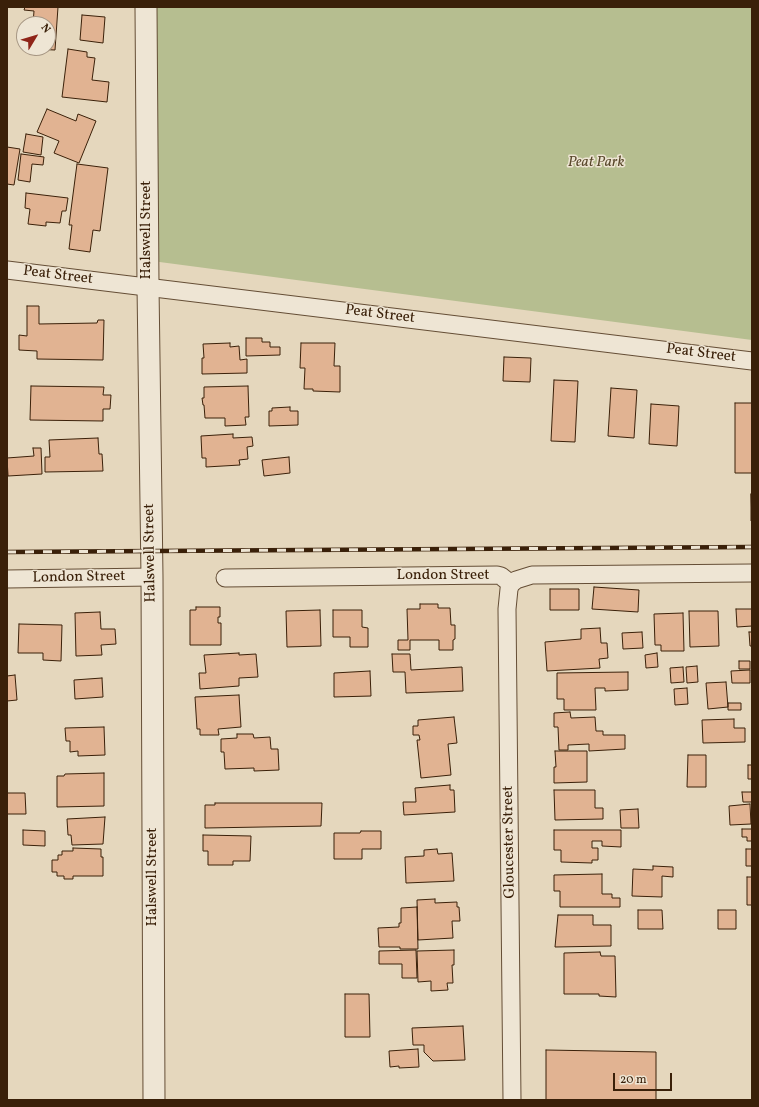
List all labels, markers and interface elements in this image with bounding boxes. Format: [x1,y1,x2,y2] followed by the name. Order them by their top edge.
[16,16,56,56] north arrow
[37,21,53,37] text: N
[568,154,624,172] park label: Peat Park
[138,180,156,280] street label: Halswell Street
[22,263,94,289] street label: Peat Street
[344,302,416,328] street label: Peat Street
[665,341,737,367] street label: Peat Street
[141,503,161,603] street label: Halswell Street
[396,567,490,585] street label: London Street
[32,568,126,588] street label: London Street
[500,785,520,899] street label: Gloucester Street
[144,827,162,927] street label: Halswell Street
[615,1065,674,1091] scale bar
[620,1072,647,1088] text: 20 m

